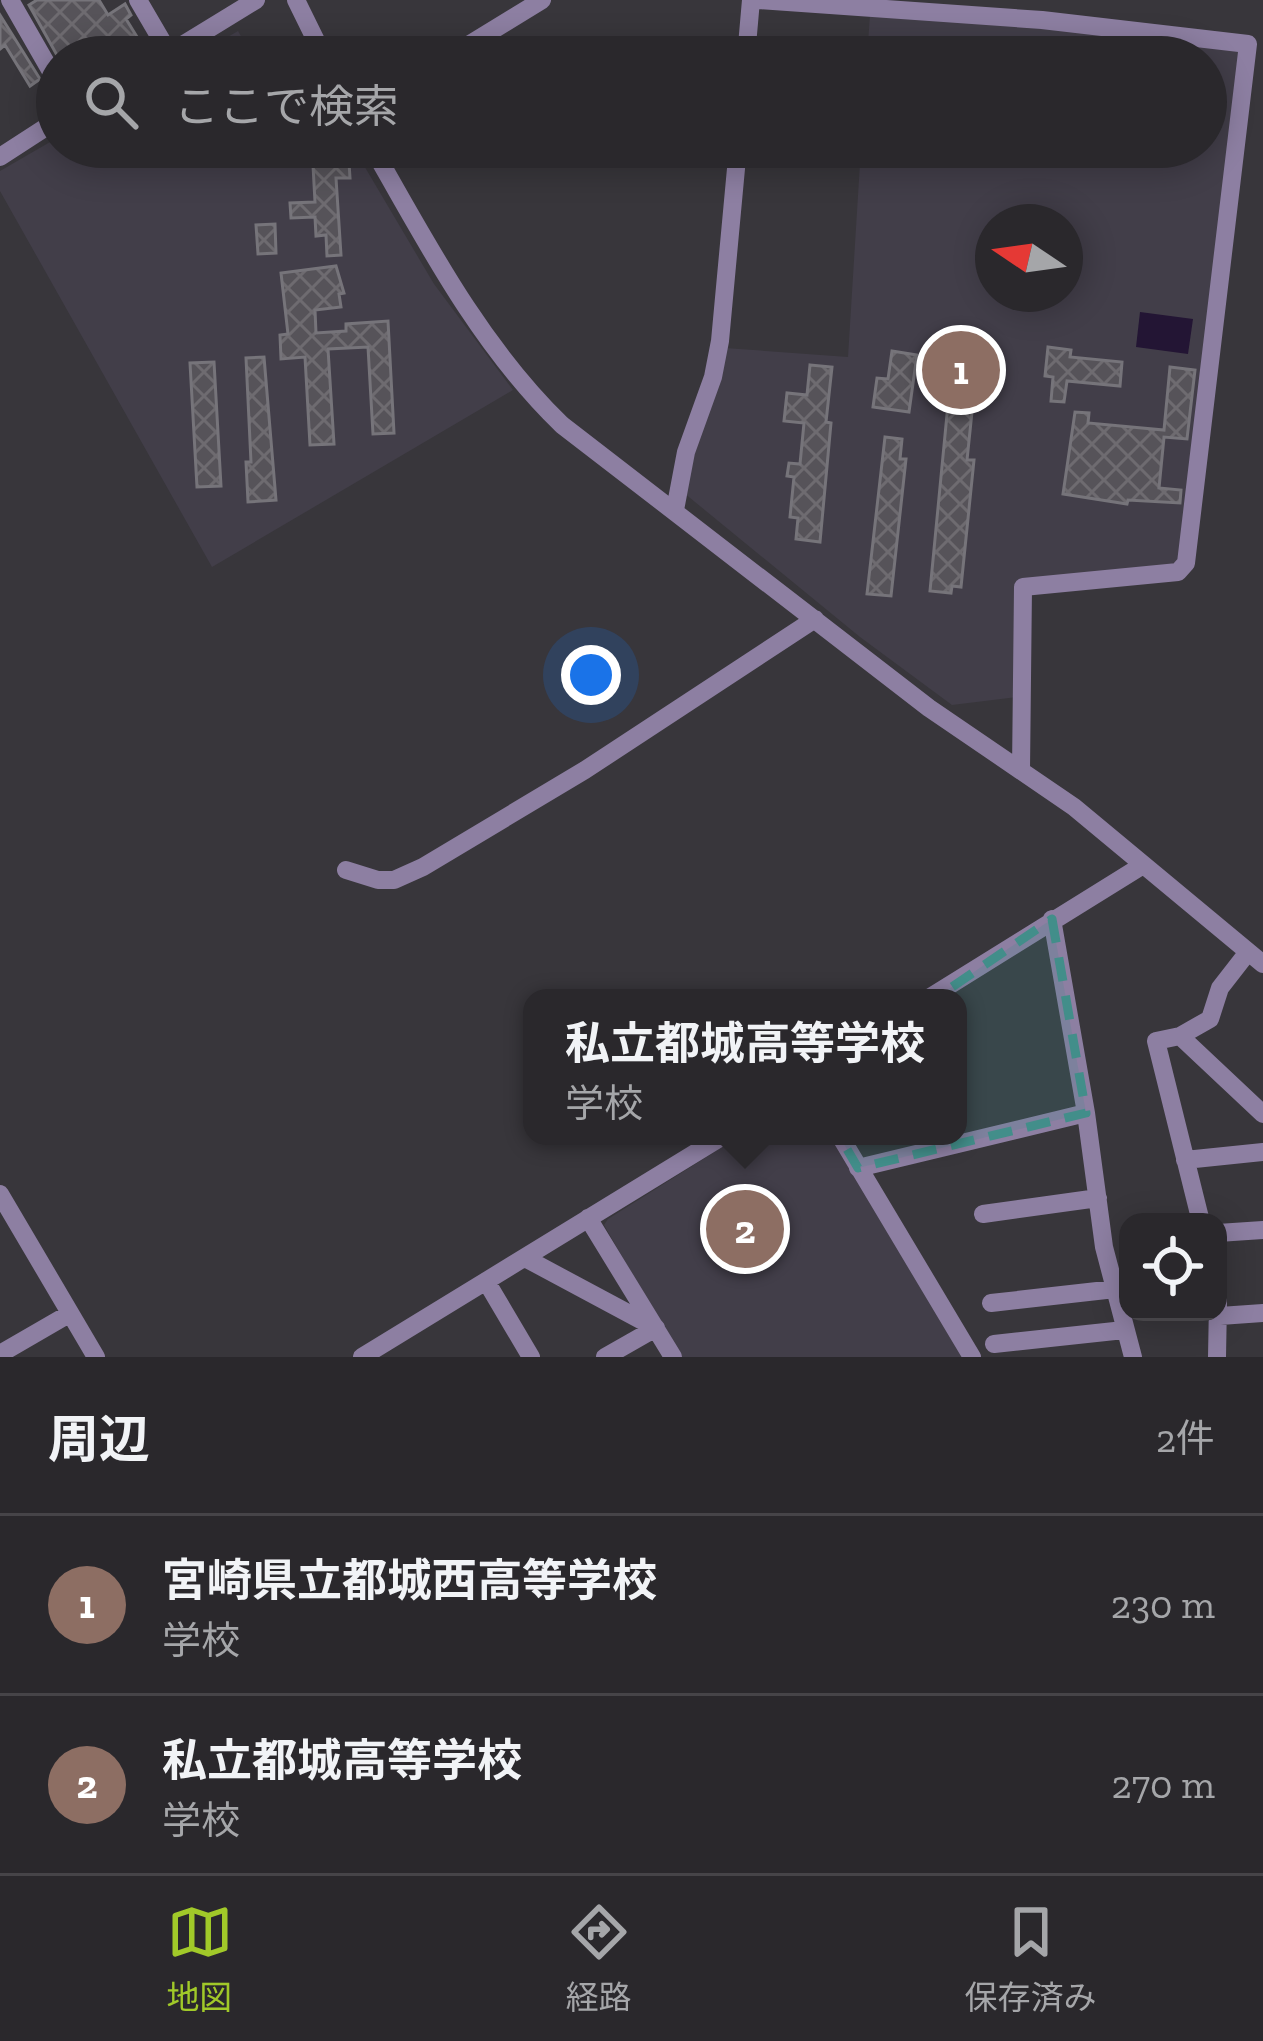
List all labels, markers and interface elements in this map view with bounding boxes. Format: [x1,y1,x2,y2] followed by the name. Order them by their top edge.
[36,36,1227,168] search box
[78,69,144,135] icon: search
[174,80,399,134] text: ここで検索
[975,204,1083,312] north arrow
[922,325,1000,415] pin: 1
[561,645,621,705] your location
[523,989,967,1145] popup
[565,1017,925,1071] text: 私立都城高等学校
[565,1080,643,1127] text: 学校
[706,1184,784,1274] pin: 2
[1119,1213,1227,1321] map controls
[1119,1213,1227,1321] button: locate
[48,1409,150,1470] text: 周辺
[1156,1415,1215,1462] text: 2件
[162,1554,657,1608] text: 宮崎県立都城西高等学校
[79,1581,95,1628] text: 1
[1111,1581,1215,1628] text: 230 m
[162,1617,240,1664] text: 学校
[162,1734,522,1788] text: 私立都城高等学校
[77,1761,97,1808] text: 2
[1112,1761,1215,1808] text: 270 m
[162,1797,240,1844] text: 学校
[167,1899,233,2019] tab: 地図
[566,1899,632,2019] tab: 経路
[965,1899,1097,2019] tab: 保存済み

